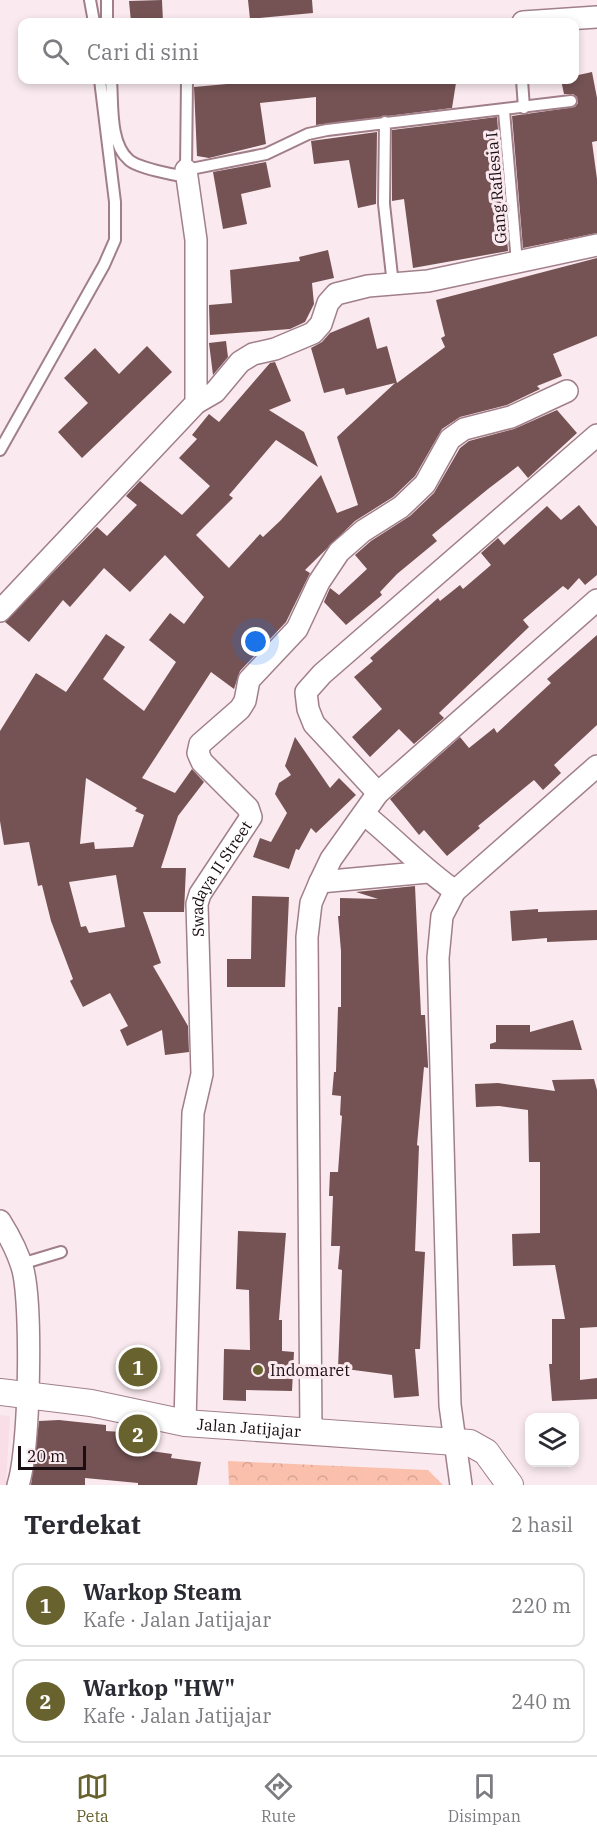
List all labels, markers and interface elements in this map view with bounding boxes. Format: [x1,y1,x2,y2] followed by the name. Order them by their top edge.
[18,18,579,84] search box
[39,35,72,68] icon: search
[87,37,199,66] text: Cari di sini
[481,131,511,245] street label: Gang Raflesia I
[241,627,270,656] your location
[187,816,256,937] street label: Swadaya II Street
[118,1344,158,1390] pin: 1
[270,1360,350,1380] place label: Indomaret
[251,1363,265,1377] marker: Indomaret
[118,1412,158,1456] pin: 2
[525,1413,579,1467] map controls
[525,1413,579,1467] button: layers
[196,1414,302,1441] street label: Jalan Jatijajar
[18,1443,86,1470] scale bar
[27,1446,65,1466] text: 20 m
[24,1507,141,1541] text: Terdekat
[511,1511,573,1538] text: 2 hasil
[83,1577,242,1606] text: Warkop Steam
[40,1592,52,1619] text: 1
[511,1592,571,1619] text: 220 m
[83,1606,271,1633] text: Kafe · Jalan Jatijajar
[83,1673,235,1702] text: Warkop "HW"
[40,1688,52,1715] text: 2
[511,1688,571,1715] text: 240 m
[83,1702,271,1729] text: Kafe · Jalan Jatijajar
[76,1770,109,1826] tab: Peta
[261,1770,296,1826] tab: Rute
[448,1770,521,1826] tab: Disimpan

